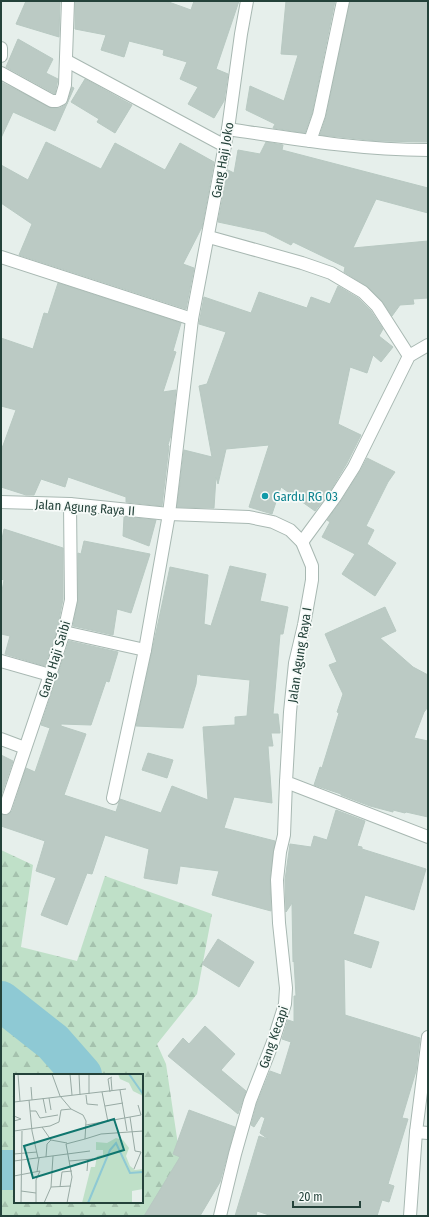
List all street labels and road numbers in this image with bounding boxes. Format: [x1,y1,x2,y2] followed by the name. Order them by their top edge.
[208,121,237,199] street label: Gang Haji Joko
[35,497,135,518] street label: Jalan Agung Raya II
[285,606,314,704] street label: Jalan Agung Raya I
[36,619,73,700] street label: Gang Haji Saibi
[256,1004,291,1070] street label: Gang Kecapi

